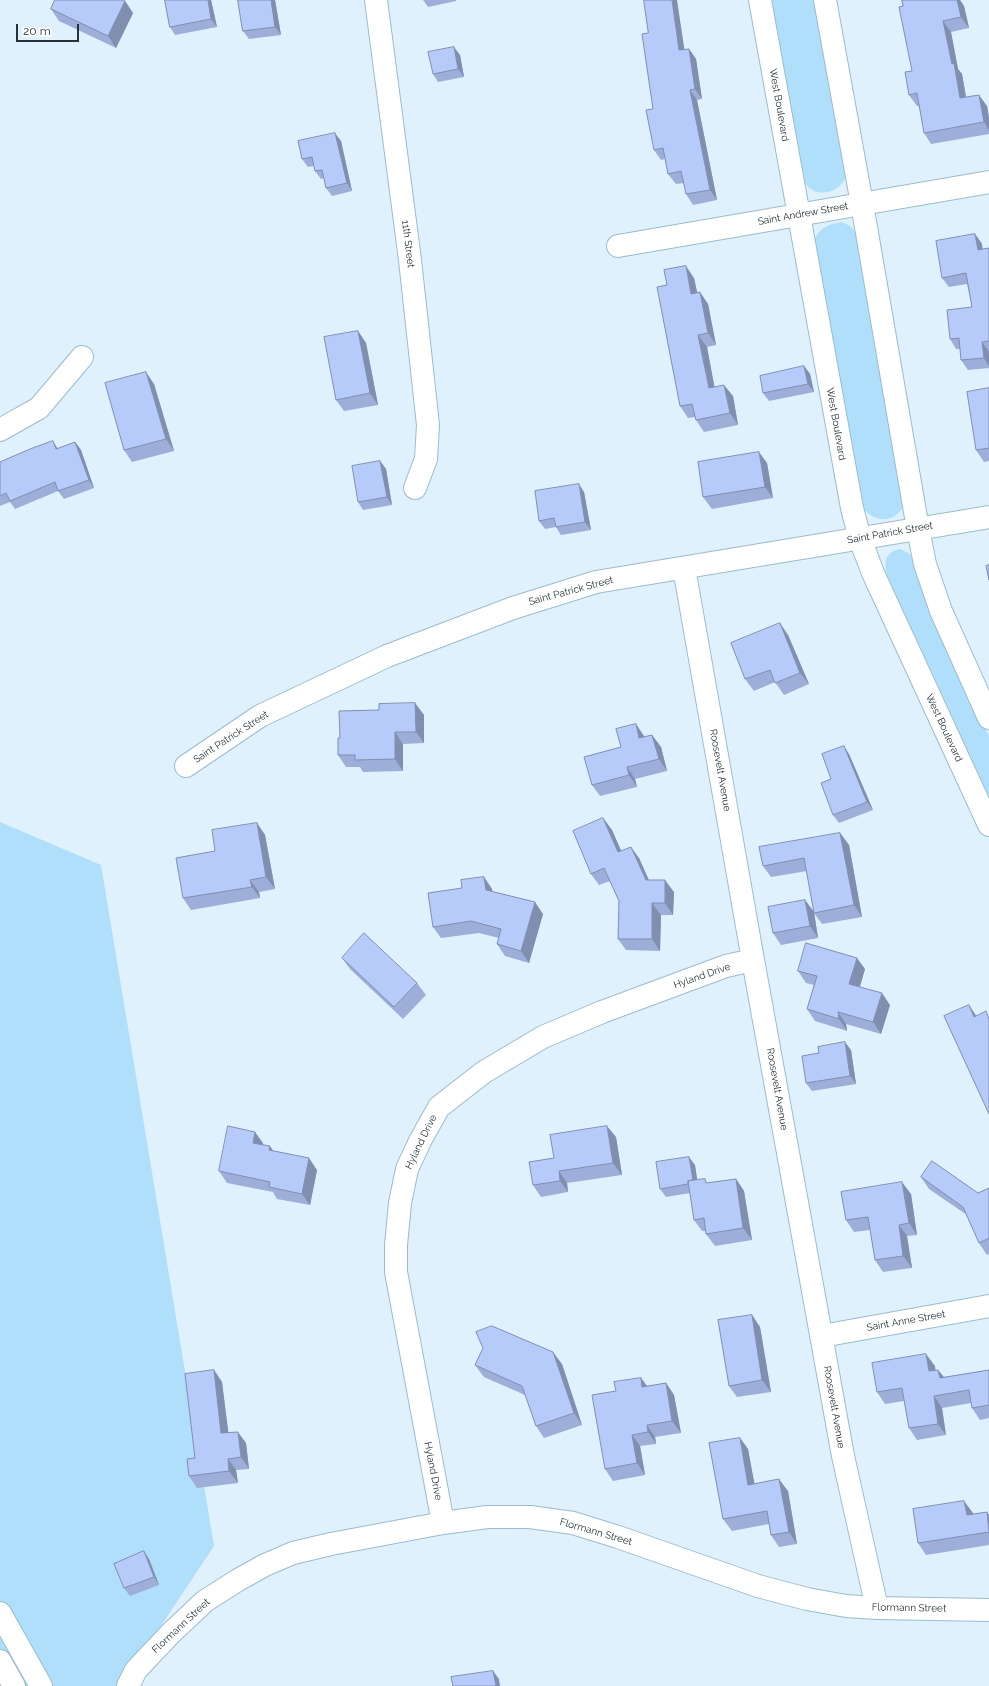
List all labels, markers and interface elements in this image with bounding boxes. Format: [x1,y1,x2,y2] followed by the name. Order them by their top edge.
[18,16,81,42] scale bar
[23,24,51,38] text: 20 m
[767,68,791,142] street label: West Boulevard
[757,200,849,228] street label: Saint Andrew Street
[399,219,417,269] street label: 11th Street
[824,387,848,461] street label: West Boulevard
[846,520,934,546] street label: Saint Patrick Street
[527,574,615,608] street label: Saint Patrick Street
[923,692,965,764] street label: West Boulevard
[191,708,271,766] street label: Saint Patrick Street
[707,728,733,812] street label: Roosevelt Avenue
[672,961,732,991] street label: Hyland Drive
[764,1047,790,1131] street label: Roosevelt Avenue
[403,1113,439,1171] street label: Hyland Drive
[866,1308,946,1334] street label: Saint Anne Street
[821,1365,847,1449] street label: Roosevelt Avenue
[421,1441,445,1501] street label: Hyland Drive
[558,1516,634,1548] street label: Flormann Street
[150,1596,212,1656] street label: Flormann Street
[872,1601,946,1615] street label: Flormann Street

